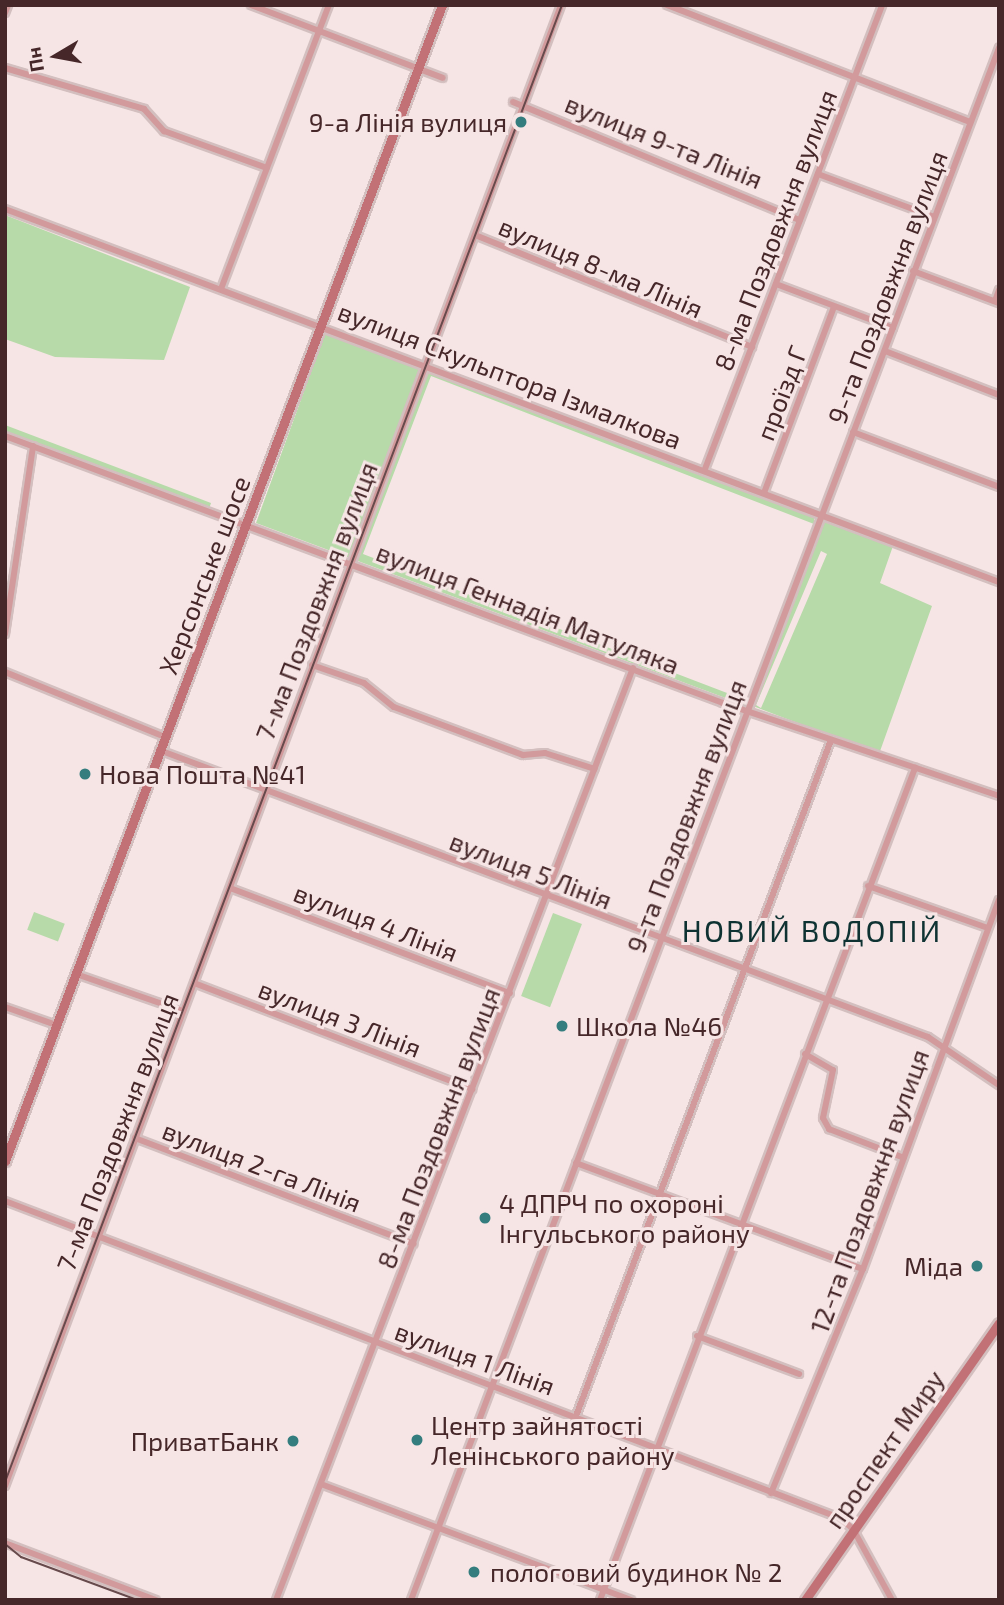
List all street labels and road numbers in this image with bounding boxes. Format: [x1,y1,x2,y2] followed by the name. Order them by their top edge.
[707,85,843,375] street label: 8-ма Поздовжня вулиця
[561,87,767,195] street label: вулиця 9-та Лінія
[820,146,954,428] street label: 9-та Поздовжня вулиця
[494,210,708,324] street label: вулиця 8-ма Лінія
[334,295,686,455] street label: вулиця Скульптора Ізмалкова
[749,341,813,445] street label: проїзд Г
[248,457,384,745] street label: 7-ма Поздовжня вулиця
[152,472,256,678] street label: Херсонське шосе
[372,536,684,680] street label: вулиця Геннадія Матуляка
[619,675,753,957] street label: 9-та Поздовжня вулиця
[445,825,617,915] street label: вулиця 5 Лінія
[289,876,463,968] street label: вулиця 4 Лінія
[254,973,426,1063] street label: вулиця 3 Лінія
[370,983,506,1273] street label: 8-ма Поздовжня вулиця
[49,988,185,1276] street label: 7-ма Поздовжня вулиця
[803,1045,935,1337] street label: 12-та Поздовжня вулиця
[158,1114,366,1218] street label: вулиця 2-га Лінія
[391,1315,559,1401] street label: вулиця 1 Лінія
[818,1364,950,1534] street label: проспект Миру

